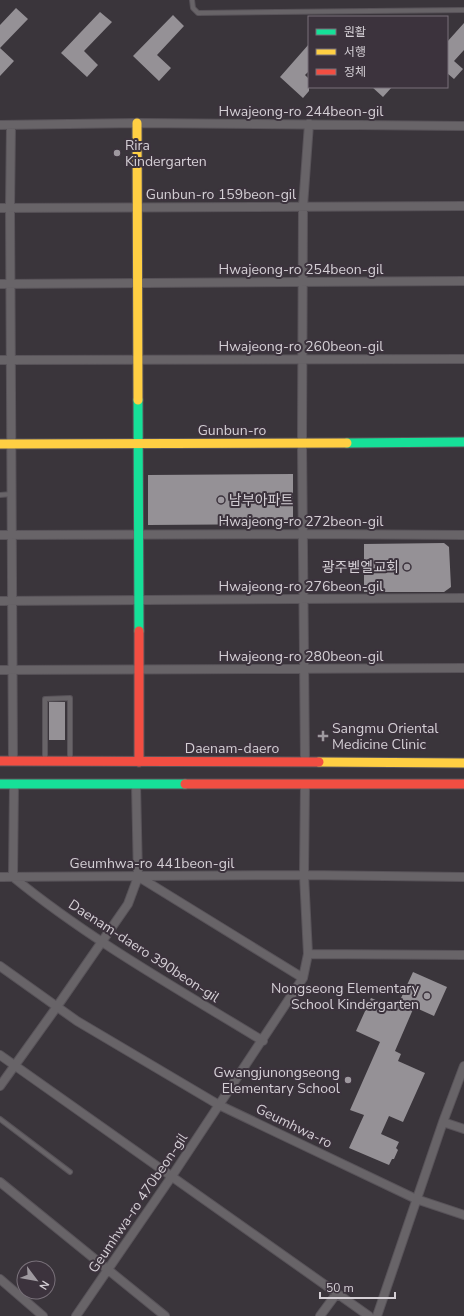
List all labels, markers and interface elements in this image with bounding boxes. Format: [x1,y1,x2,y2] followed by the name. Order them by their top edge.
[308,16,448,88] legend
[344,24,366,40] text: 원활
[344,44,366,60] text: 서행
[344,64,366,80] text: 정체
[219,102,384,121] street label: Hwajeong-ro 244beon-gil
[125,136,207,171] place label: Rira Kindergarten
[112,148,122,158] marker: Rira Kindergarten
[146,185,297,204] street label: Gunbun-ro 159beon-gil
[219,260,384,279] street label: Hwajeong-ro 254beon-gil
[219,337,384,356] street label: Hwajeong-ro 260beon-gil
[198,421,266,440] street label: Gunbun-ro
[229,491,294,510] place label: 남부아파트
[216,495,226,505] marker: 남부아파트
[219,512,384,531] street label: Hwajeong-ro 272beon-gil
[322,558,399,577] place label: 광주벧엘교회
[402,562,412,572] marker: 광주벧엘교회
[219,577,384,596] street label: Hwajeong-ro 276beon-gil
[219,647,384,666] street label: Hwajeong-ro 280beon-gil
[332,719,439,754] place label: Sangmu Oriental Medicine Clinic
[317,730,329,742] marker: Sangmu Oriental Medicine Clinic
[185,739,279,758] street label: Daenam-daero
[70,854,235,873] street label: Geumhwa-ro 441beon-gil
[65,895,224,1007] street label: Daenam-daero 390beon-gil
[271,979,420,1014] place label: Nongseong Elementary School Kindergarten
[422,991,432,1001] marker: Nongseong Elementary School Kindergarten
[213,1063,341,1098] place label: Gwangjunongseong Elementary School
[343,1075,353,1085] marker: Gwangjunongseong Elementary School
[253,1099,336,1153] street label: Geumhwa-ro
[84,1129,192,1277] street label: Geumhwa-ro 470beon-gil
[16,1260,56,1300] north arrow
[320,1274,395,1300] scale bar
[36,1278,53,1293] text: N
[326,1280,354,1296] text: 50 m

